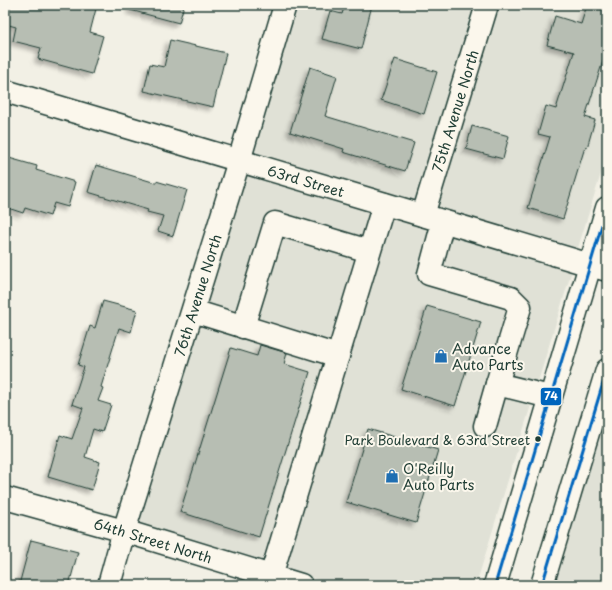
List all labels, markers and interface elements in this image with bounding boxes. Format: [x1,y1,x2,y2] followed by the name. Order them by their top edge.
[426,47,483,174] street label: 75th Avenue North
[265,159,347,202] street label: 63rd Street
[168,231,226,359] street label: 76th Avenue North
[452,338,524,375] place label: Advance Auto Parts
[433,348,449,364] shop icon: Advance Auto Parts
[540,387,562,406] line badge: 74
[544,387,558,404] text: 74
[345,430,530,449] place label: Park Boulevard & 63rd Street
[533,434,543,444] marker: Park Boulevard & 63rd Street
[403,458,475,495] place label: O'Reilly Auto Parts
[384,468,400,484] shop icon: O'Reilly Auto Parts
[91,513,215,568] street label: 64th Street North

